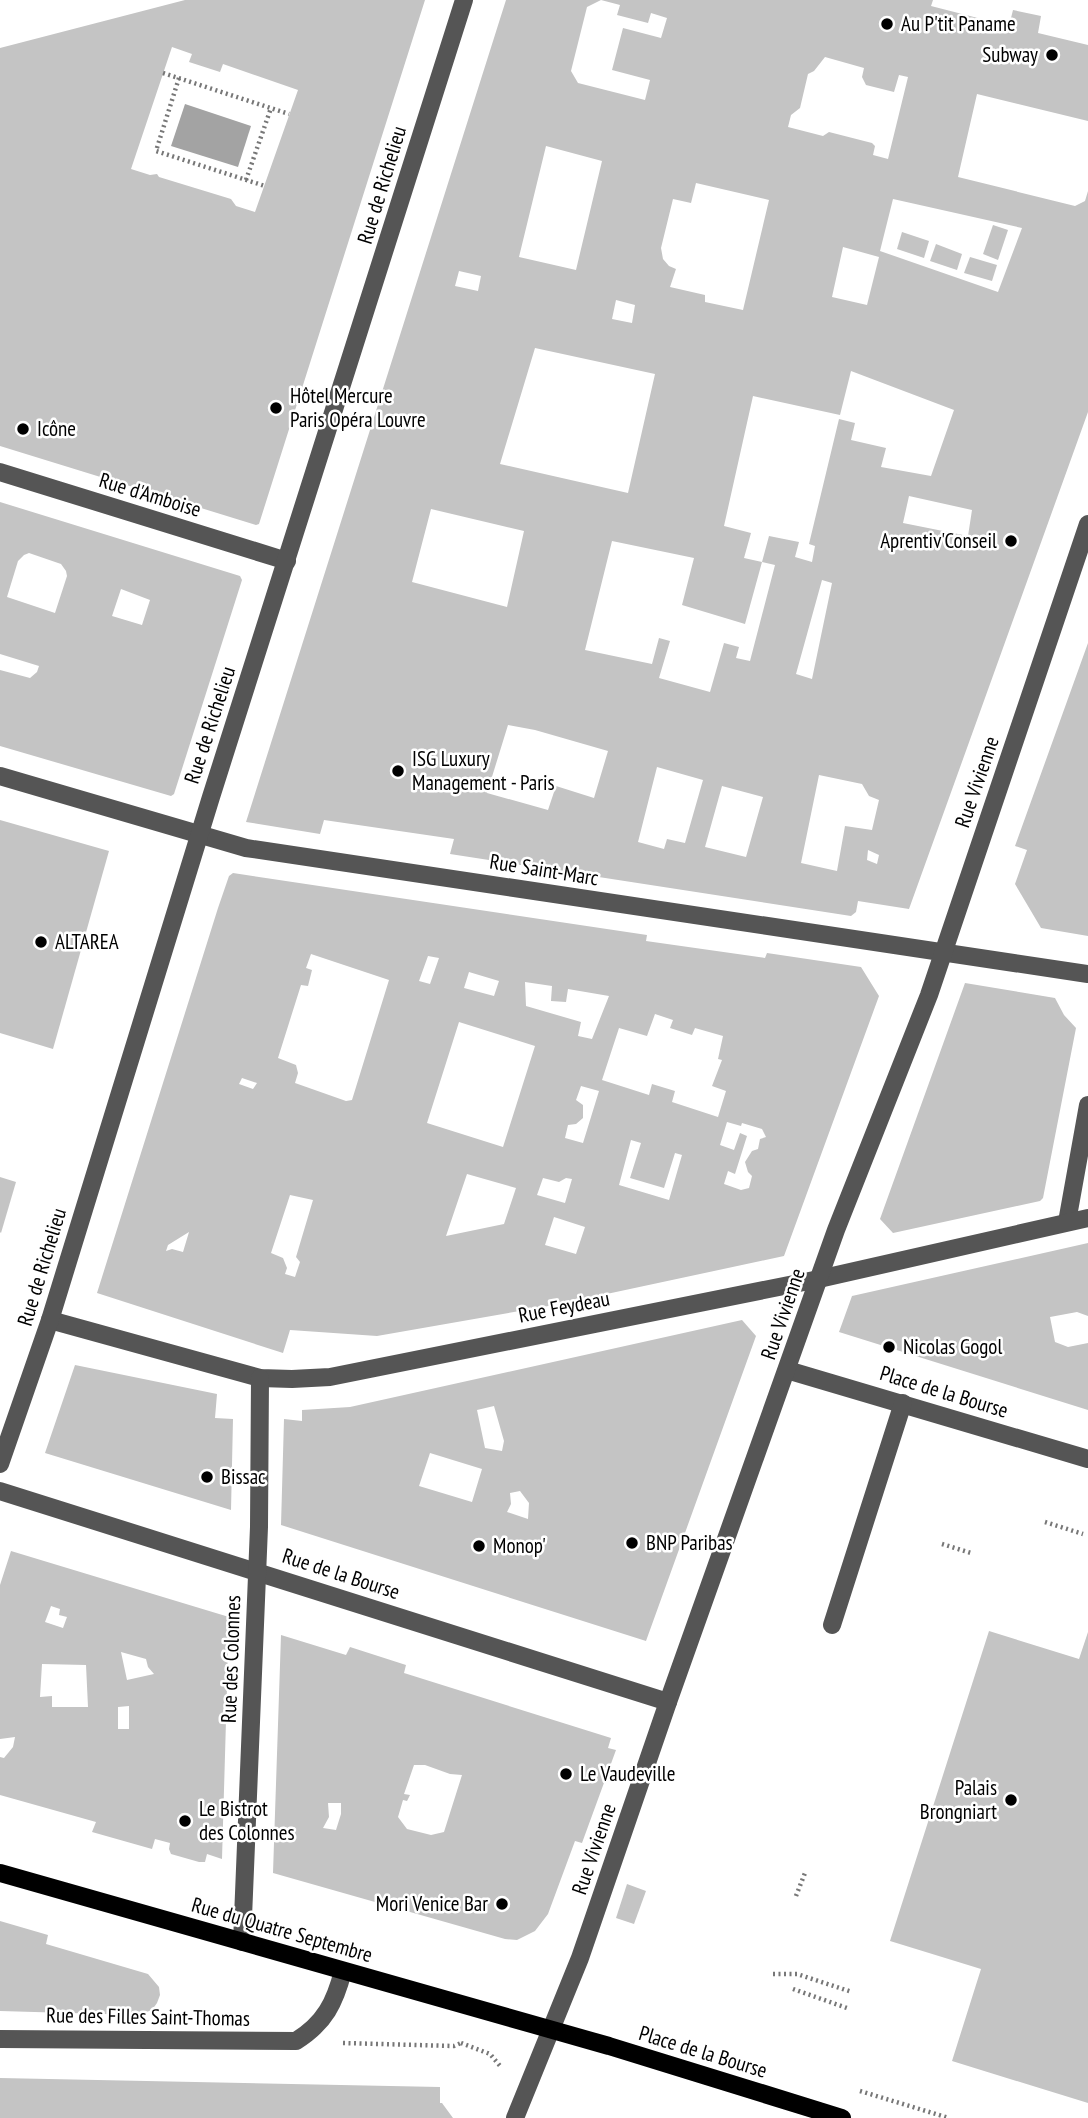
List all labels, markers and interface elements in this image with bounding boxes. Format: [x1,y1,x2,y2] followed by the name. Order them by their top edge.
[901,10,1016,37] place label: Au P'tit Paname
[879,16,895,32] marker: Au P'tit Paname
[982,41,1038,68] place label: Subway
[1044,47,1060,63] marker: Subway
[351,123,412,247] street label: Rue de Richelieu
[290,382,426,433] place label: Hôtel Mercure Paris Opéra Louvre
[268,400,284,416] marker: Hôtel Mercure Paris Opéra Louvre
[37,415,76,442] place label: Icône
[15,421,31,437] marker: Icône
[96,466,204,523] street label: Rue d'Amboise
[880,527,997,554] place label: Aprentiv'Conseil
[1003,533,1019,549] marker: Aprentiv'Conseil
[178,663,241,787] street label: Rue de Richelieu
[948,733,1005,831] street label: Rue Vivienne
[412,745,555,796] place label: ISG Luxury Management - Paris
[390,763,406,779] marker: ISG Luxury Management - Paris
[488,848,601,892] street label: Rue Saint-Marc
[55,928,119,955] place label: ALTAREA
[33,934,49,950] marker: ALTAREA
[11,1205,72,1329] street label: Rue de Richelieu
[754,1265,811,1363] street label: Rue Vivienne
[516,1284,612,1329] street label: Rue Feydeau
[903,1333,1002,1360] place label: Nicolas Gogol
[881,1339,897,1355] marker: Nicolas Gogol
[877,1359,1011,1424] street label: Place de la Bourse
[221,1463,266,1490] place label: Bissac
[199,1469,215,1485] marker: Bissac
[646,1529,733,1556] place label: BNP Paribas
[493,1532,546,1559] place label: Monop'
[624,1535,640,1551] marker: BNP Paribas
[471,1538,487,1554] marker: Monop'
[279,1542,403,1605] street label: Rue de la Bourse
[215,1595,246,1723] street label: Rue des Colonnes
[580,1760,675,1787] place label: Le Vaudeville
[558,1766,574,1782] marker: Le Vaudeville
[920,1774,997,1825] place label: Palais Brongniart
[1003,1792,1019,1808] marker: Palais Brongniart
[199,1795,295,1846] place label: Le Bistrot des Colonnes
[565,1800,622,1898] street label: Rue Vivienne
[177,1813,193,1829] marker: Le Bistrot des Colonnes
[376,1890,488,1917] place label: Mori Venice Bar
[189,1891,376,1968] street label: Rue du Quatre Septembre
[494,1896,510,1912] marker: Mori Venice Bar
[46,2001,250,2032] street label: Rue des Filles Saint-Thomas
[636,2019,770,2084] street label: Place de la Bourse

